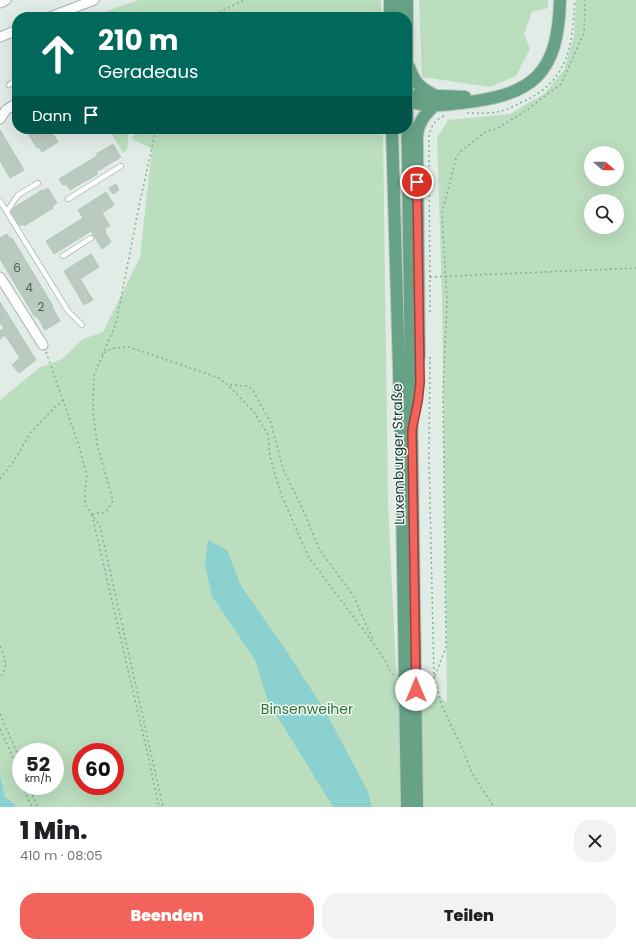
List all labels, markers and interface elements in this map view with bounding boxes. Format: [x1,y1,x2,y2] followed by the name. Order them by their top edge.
[98,21,178,60] text: 210 m
[32,28,84,80] icon: ahead
[98,59,198,84] text: Geradeaus
[80,104,102,126] icon: arrive
[32,105,72,126] text: Dann
[584,146,624,186] north arrow
[584,146,624,234] map controls
[400,165,434,199] pin
[406,171,428,193] icon: arrive
[584,194,624,234] button: search
[13,259,21,276] house number: 6
[25,279,33,296] house number: 4
[38,298,45,315] house number: 2
[387,383,409,525] street label: Luxemburger Straße
[395,669,437,711] position arrow
[261,699,353,719] park label: Binsenweiher
[72,743,124,795] speed limit sign: 60
[26,750,50,778] text: 52
[25,771,51,786] text: km/h
[20,814,87,847] text: 1 Min.
[574,820,616,862] button: close
[20,846,103,865] text: 410 m · 08:05
[20,893,314,939] button: Beenden
[322,893,616,939] button: Teilen

